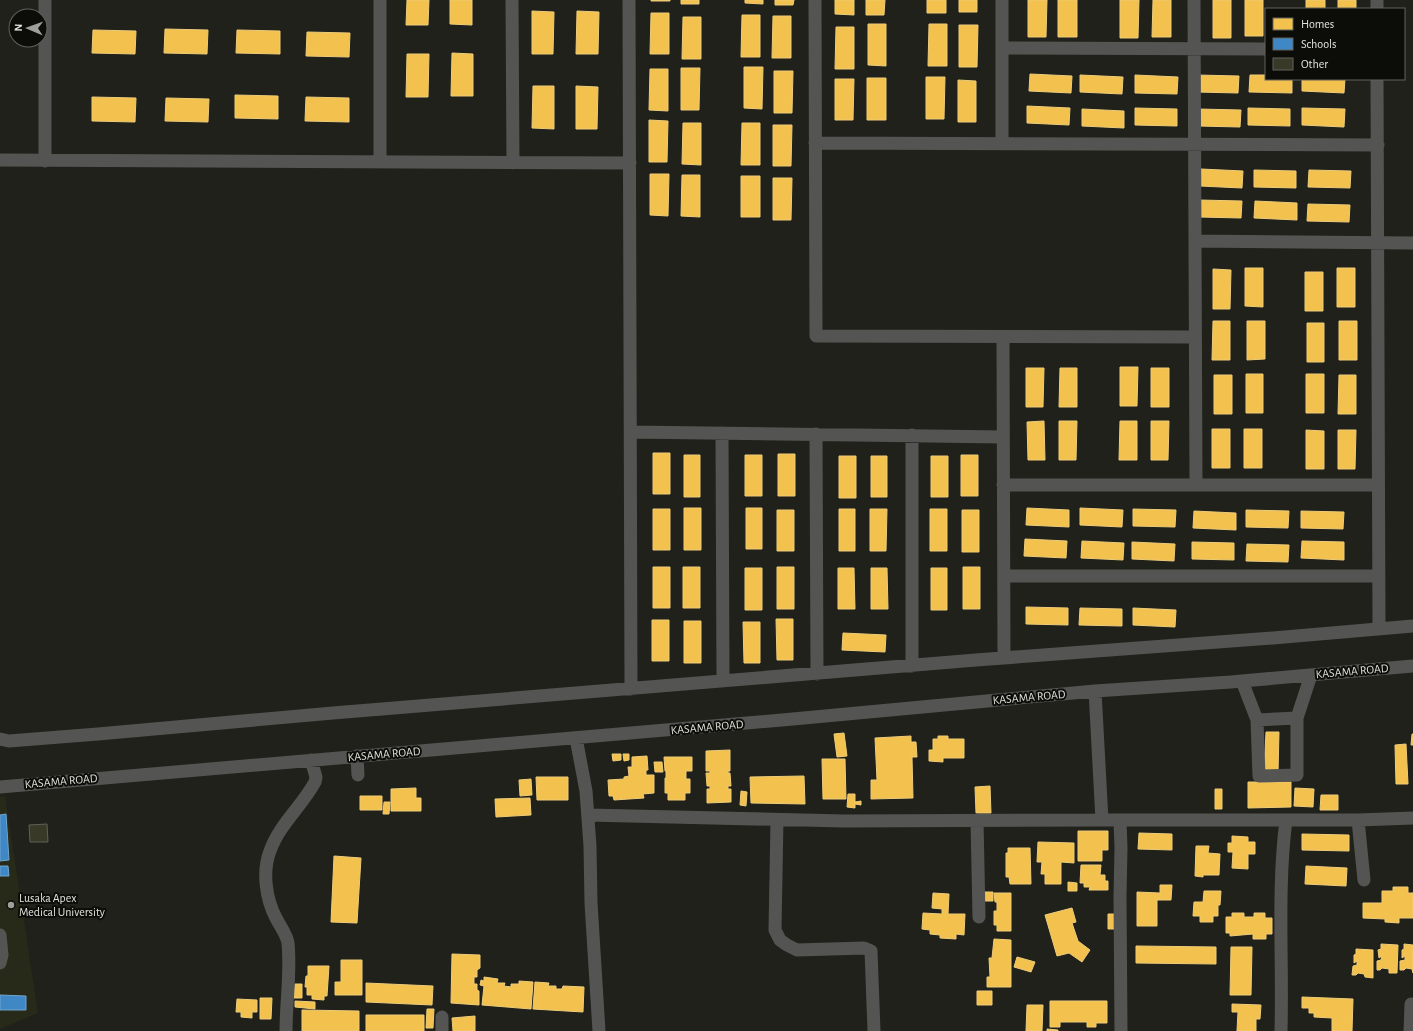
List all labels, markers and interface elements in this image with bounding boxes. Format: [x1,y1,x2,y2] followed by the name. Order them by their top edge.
[8,8,48,48] north arrow
[1265,8,1405,80] legend
[1301,18,1334,30] text: Homes
[13,24,24,32] text: N
[1301,38,1336,50] text: Schools
[1301,58,1328,70] text: Other
[1315,662,1389,680] street label: KASAMA ROAD
[992,688,1066,706] street label: KASAMA ROAD
[670,718,744,736] street label: KASAMA ROAD
[347,745,421,763] street label: KASAMA ROAD
[24,772,98,790] street label: KASAMA ROAD
[19,892,105,919] place label: Lusaka Apex Medical University
[6,900,16,910] marker: Lusaka Apex Medical University

